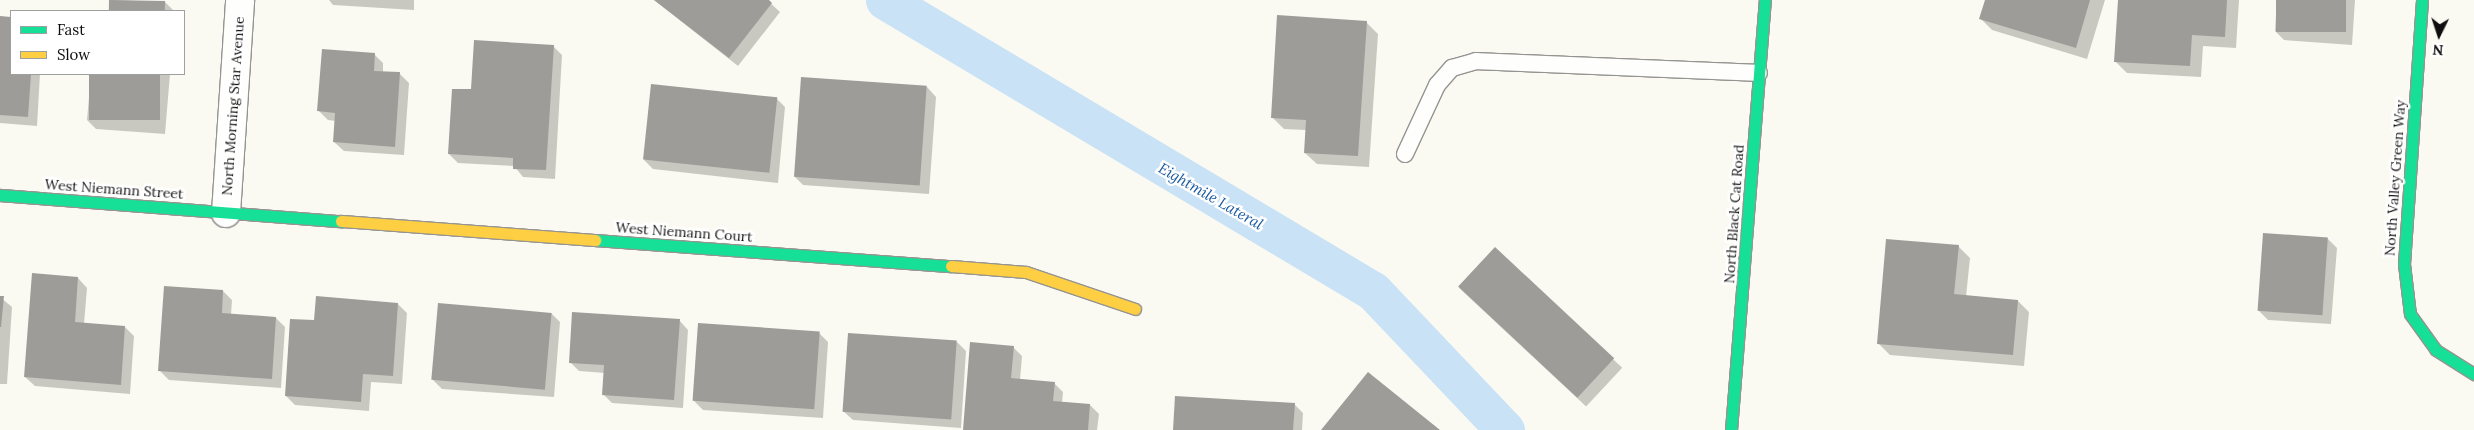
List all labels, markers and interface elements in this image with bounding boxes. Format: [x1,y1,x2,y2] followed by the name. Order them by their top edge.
[10,10,185,75] legend
[2414,10,2464,60] north arrow
[218,16,248,196] street label: North Morning Star Avenue
[57,20,85,39] text: Fast
[2432,41,2444,59] text: N
[57,45,90,64] text: Slow
[2381,99,2409,257] street label: North Valley Green Way
[1721,144,1747,284] street label: North Black Cat Road
[1156,159,1266,233] water label: Eightmile Lateral
[44,176,184,202] street label: West Niemann Street
[615,219,753,245] street label: West Niemann Court

